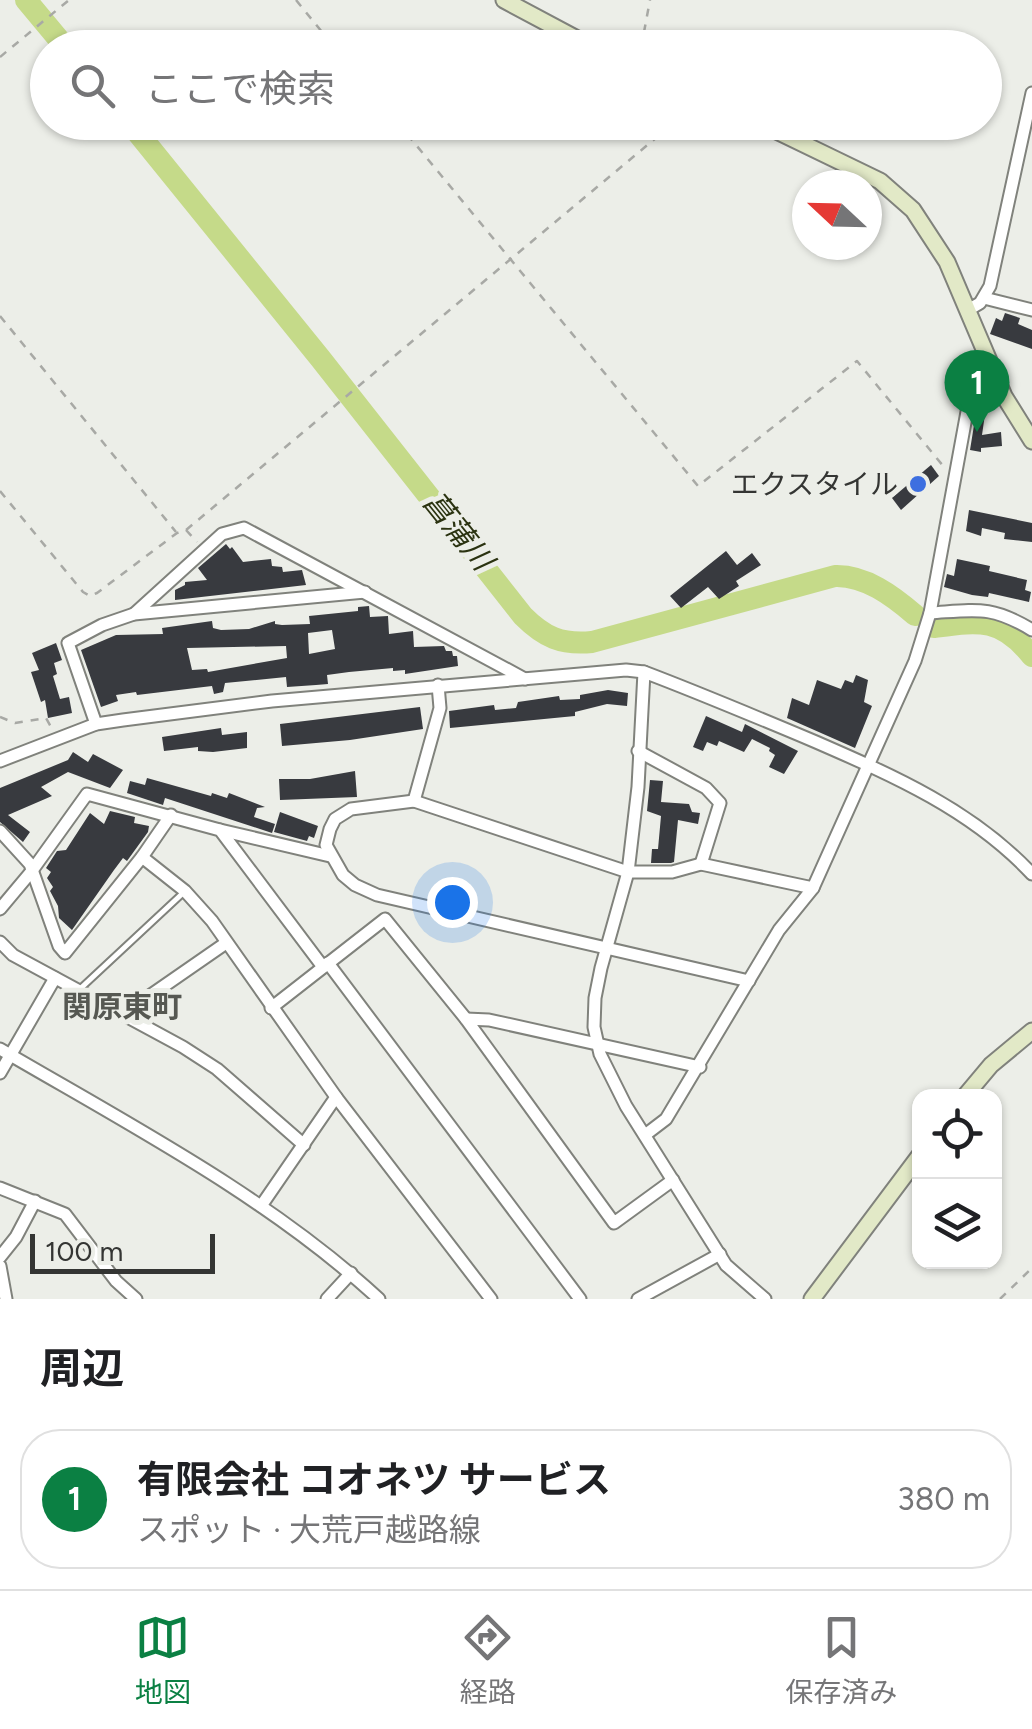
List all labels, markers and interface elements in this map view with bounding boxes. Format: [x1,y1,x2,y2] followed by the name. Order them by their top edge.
[30,30,1002,140] search box
[65,58,120,113] icon: search
[145,66,335,112] text: ここで検索
[792,170,882,260] north arrow
[944,350,1010,432] pin: 1
[731,467,898,501] place label: エクスタイル
[907,473,929,495] marker: エクスタイル
[416,484,503,580] water label: 菖蒲川
[427,877,478,928] your location
[62,988,182,1025] district label: 関原東町
[912,1089,1002,1269] map controls
[912,1089,1002,1179] button: locate
[912,1179,1002,1269] button: layers
[30,1229,215,1274] scale bar
[45,1234,123,1268] text: 100 m
[40,1343,124,1394] text: 周辺
[137,1457,611,1503] text: 有限会社 コオネツ サービス
[68,1480,81,1518] text: 1
[897,1480,990,1518] text: 380 m
[137,1511,481,1549] text: スポット · 大荒戸越路線
[135,1610,191,1710] tab: 地図
[460,1610,516,1710] tab: 経路
[785,1610,897,1710] tab: 保存済み

